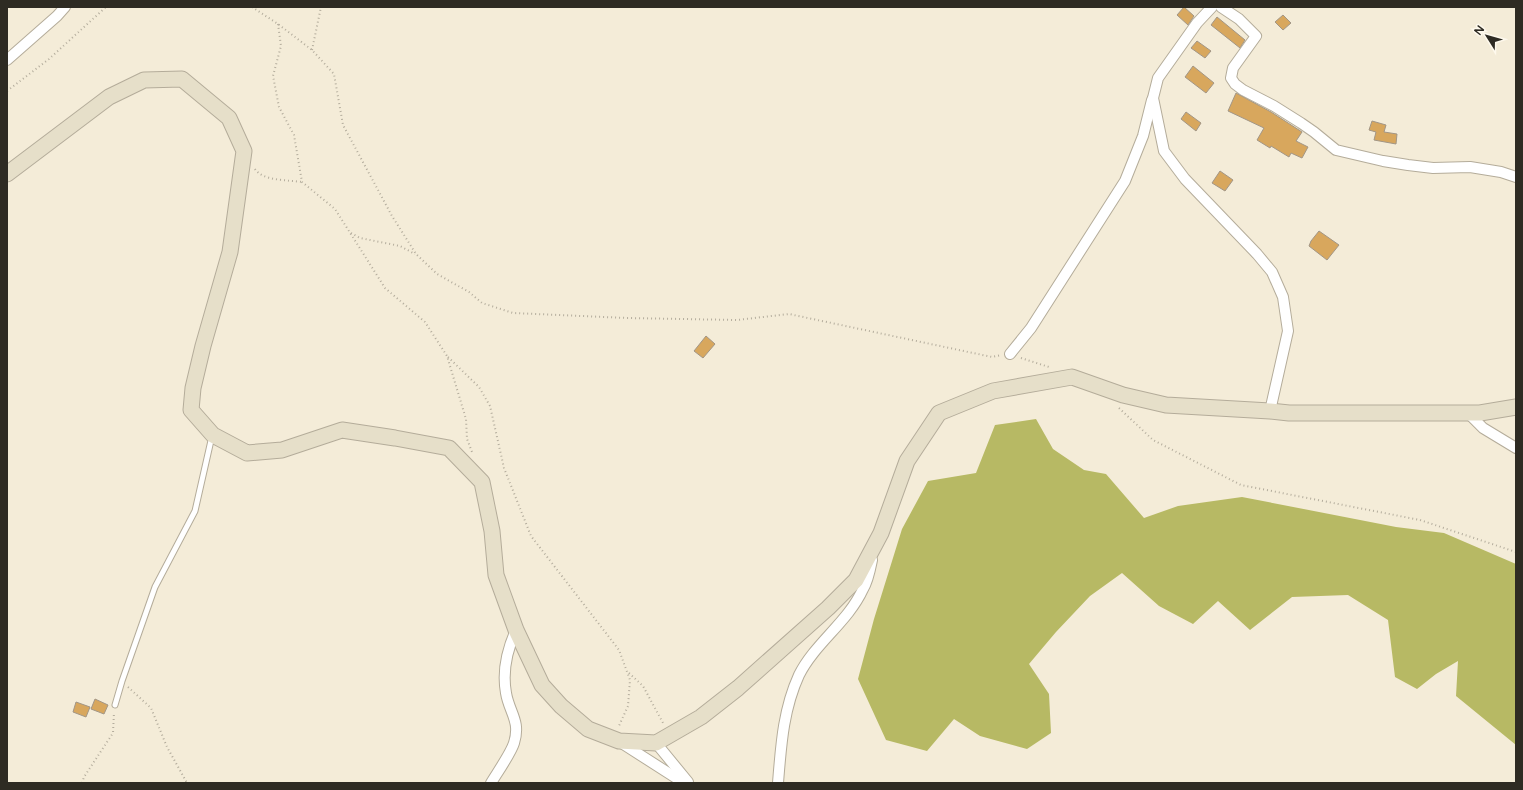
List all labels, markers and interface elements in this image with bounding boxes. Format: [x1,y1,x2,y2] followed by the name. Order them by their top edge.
[1467,16,1507,56] north arrow
[1472,23,1487,38] text: N

